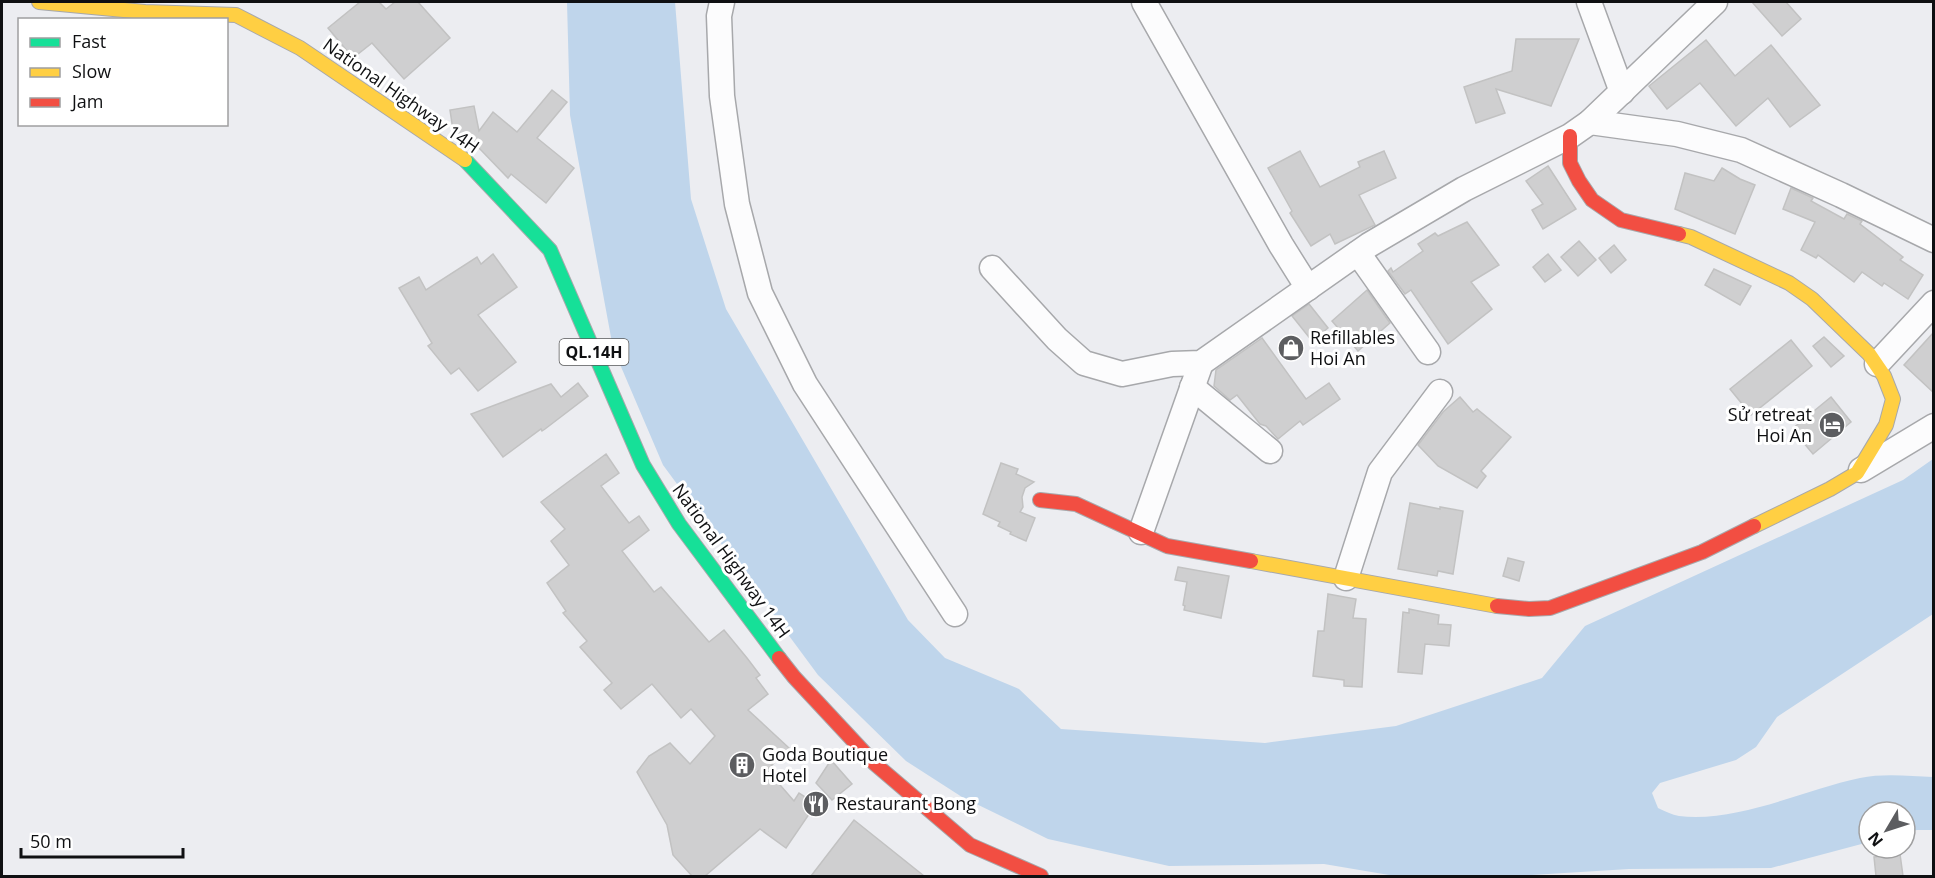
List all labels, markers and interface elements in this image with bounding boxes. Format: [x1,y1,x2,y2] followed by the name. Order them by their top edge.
[18,18,228,126] legend
[72,29,106,53] text: Fast
[319,32,485,158] street label: National Highway 14H
[72,59,111,83] text: Slow
[70,89,104,113] text: Jam
[1310,325,1395,370] place label: Refillables Hoi An
[1276,333,1306,363] shop icon: Refillables Hoi An
[560,339,628,365] road number: QL.14H
[1728,402,1812,447] place label: Sử retreat Hoi An
[1817,410,1847,440] hotel icon: Sử retreat Hoi An
[668,478,796,643] street label: National Highway 14H
[762,742,888,787] place label: Goda Boutique Hotel
[727,750,757,780] building icon: Goda Boutique Hotel
[801,789,831,819] restaurant icon: Restaurant Bong
[836,791,976,815] place label: Restaurant Bong
[1857,800,1917,860] north arrow
[21,821,183,859] scale bar
[1863,827,1888,851] text: N
[30,829,72,853] text: 50 m

